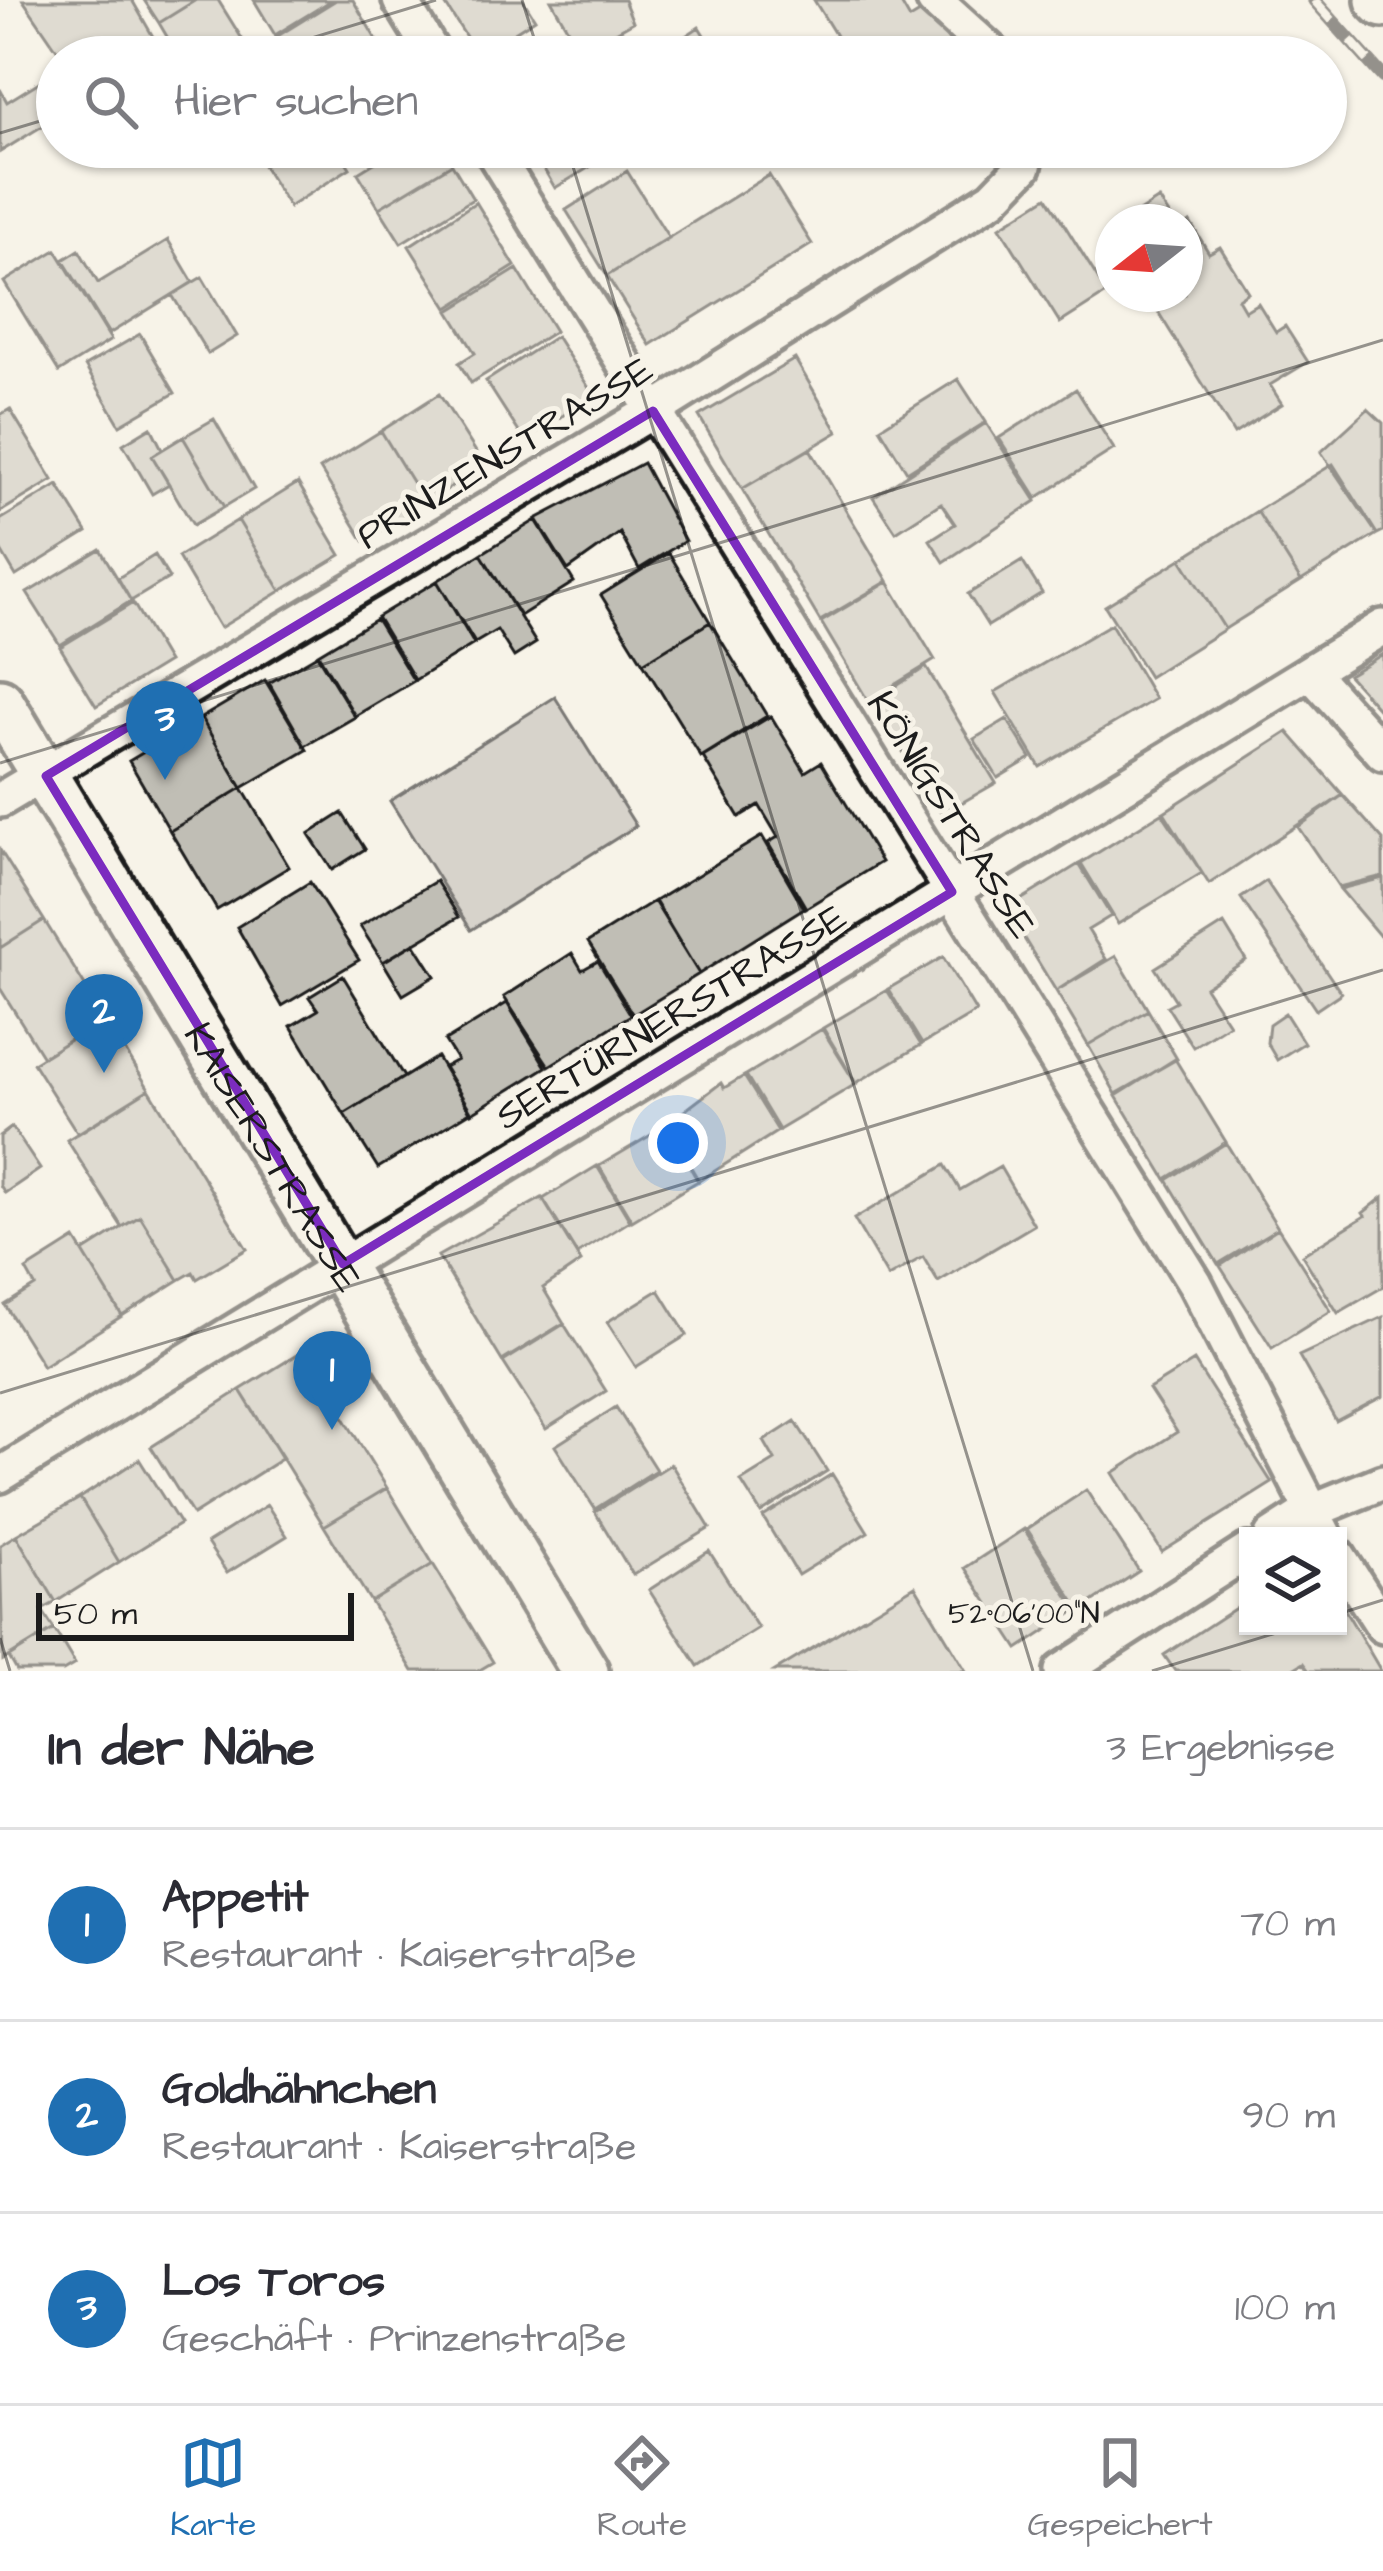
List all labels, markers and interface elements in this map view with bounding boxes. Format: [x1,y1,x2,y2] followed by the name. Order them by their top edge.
[36,36,1347,168] search box
[78,69,144,135] icon: search
[174,71,418,133] text: Hier suchen
[1095,204,1203,312] north arrow
[347,344,664,563] street label: PRINZENSTRASSE
[126,681,204,780] pin: 3
[853,682,1048,950] street label: KÖNIGSTRASSE
[486,891,857,1144] street label: SERTÜRNERSTRASSE
[65,974,143,1073] pin: 2
[170,1013,374,1303] street label: KAISERSTRASSE
[648,1113,708,1173] your location
[293,1331,371,1430] pin: 1
[1239,1527,1347,1635] map controls
[1239,1527,1347,1635] button: layers
[36,1587,354,1640] scale bar
[54,1591,137,1637] text: 50 m
[948,1593,1100,1635] text: 52°06'00"N
[48,1714,315,1785] text: In der Nähe
[1106,1722,1335,1776] text: 3 Ergebnisse
[162,1867,308,1929] text: Appetit
[85,1898,90,1952] text: 1
[1240,1898,1335,1952] text: 70 m
[162,1929,636,1983] text: Restaurant · Kaiserstraße
[162,2059,436,2121] text: Goldhähnchen
[76,2090,98,2144] text: 2
[1242,2090,1335,2144] text: 90 m
[162,2121,636,2175] text: Restaurant · Kaiserstraße
[162,2251,385,2313] text: Los Toros
[77,2282,97,2336] text: 3
[1235,2282,1335,2336] text: 100 m
[162,2313,626,2367] text: Geschäft · Prinzenstraße
[170,2430,256,2548] tab: Karte
[597,2430,687,2548] tab: Route
[1028,2430,1213,2548] tab: Gespeichert

